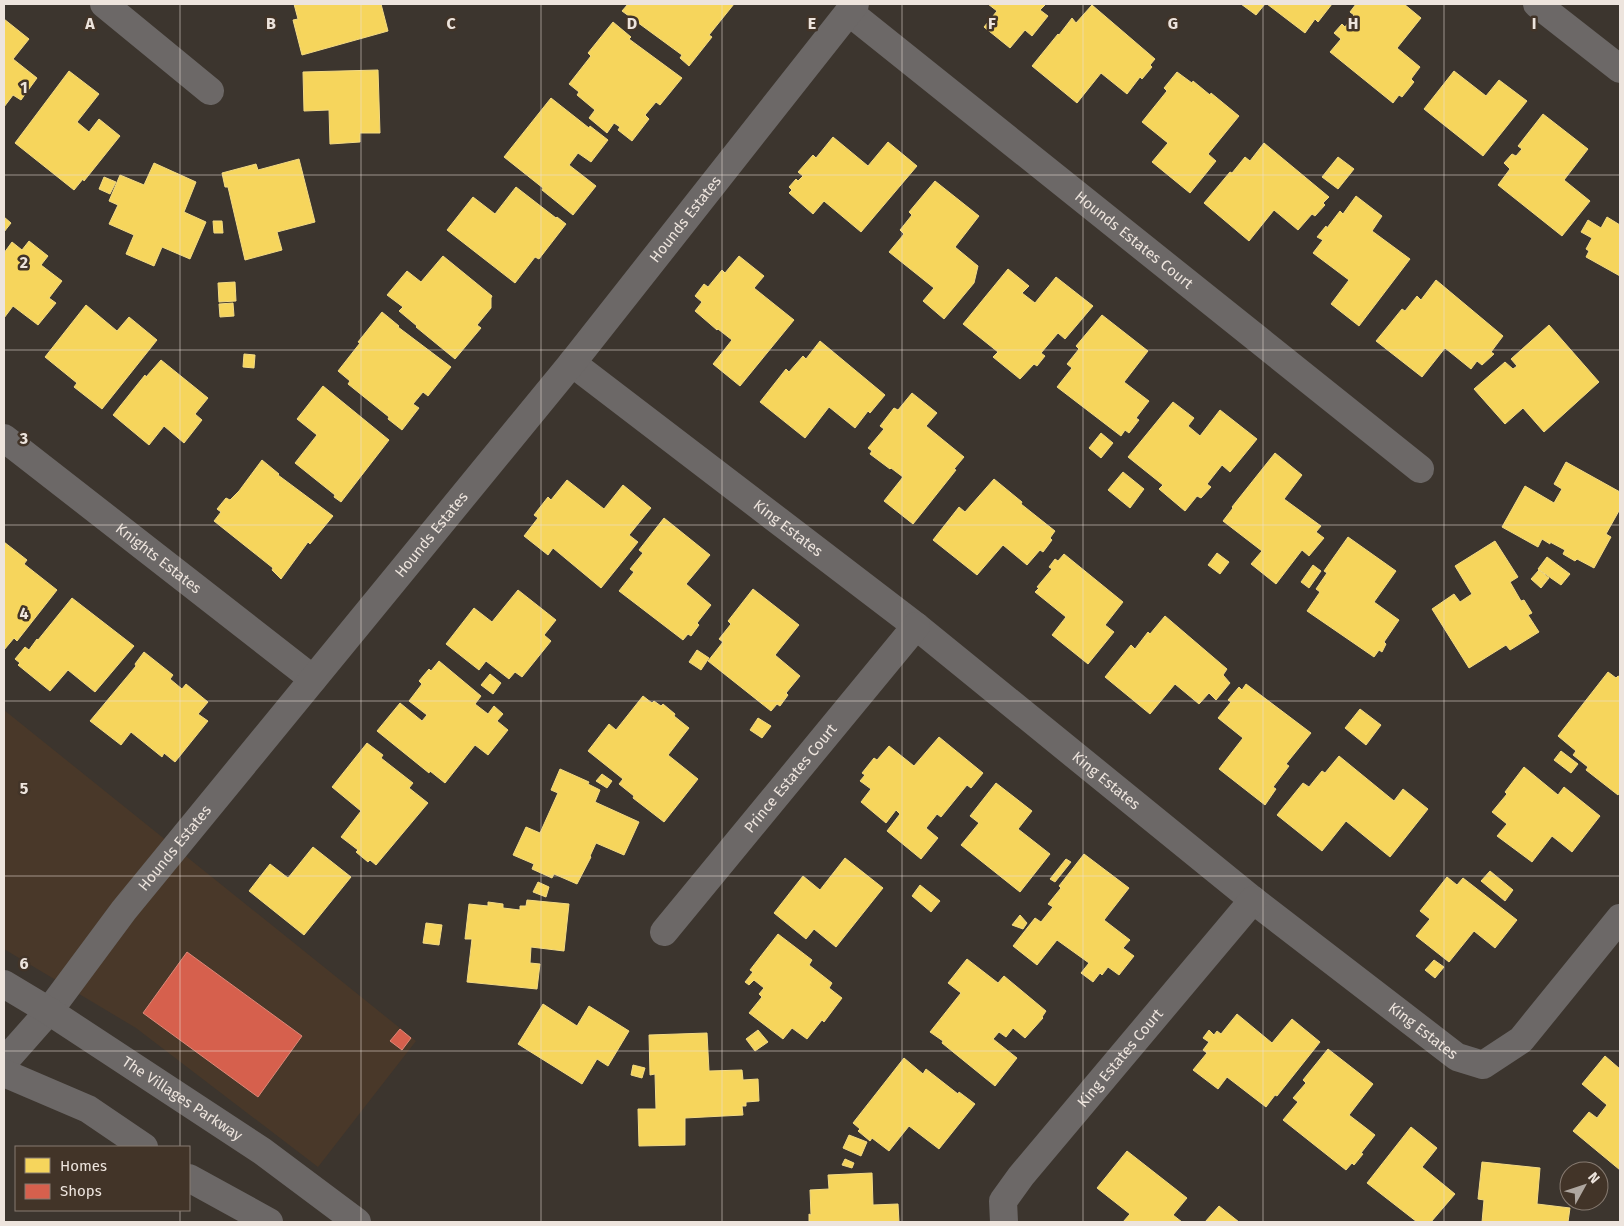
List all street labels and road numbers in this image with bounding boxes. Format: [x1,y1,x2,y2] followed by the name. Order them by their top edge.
[646,172,725,266] street label: Hounds Estates
[1071,187,1197,293] street label: Hounds Estates Court
[391,488,472,581] street label: Hounds Estates
[750,496,826,560] street label: King Estates
[112,520,205,598] street label: Knights Estates
[740,720,841,837] street label: Prince Estates Court
[1068,748,1144,814] street label: King Estates
[134,802,215,894] street label: Hounds Estates
[1385,999,1461,1063] street label: King Estates
[1074,1005,1167,1111] street label: King Estates Court
[119,1053,246,1145] street label: The Villages Parkway

